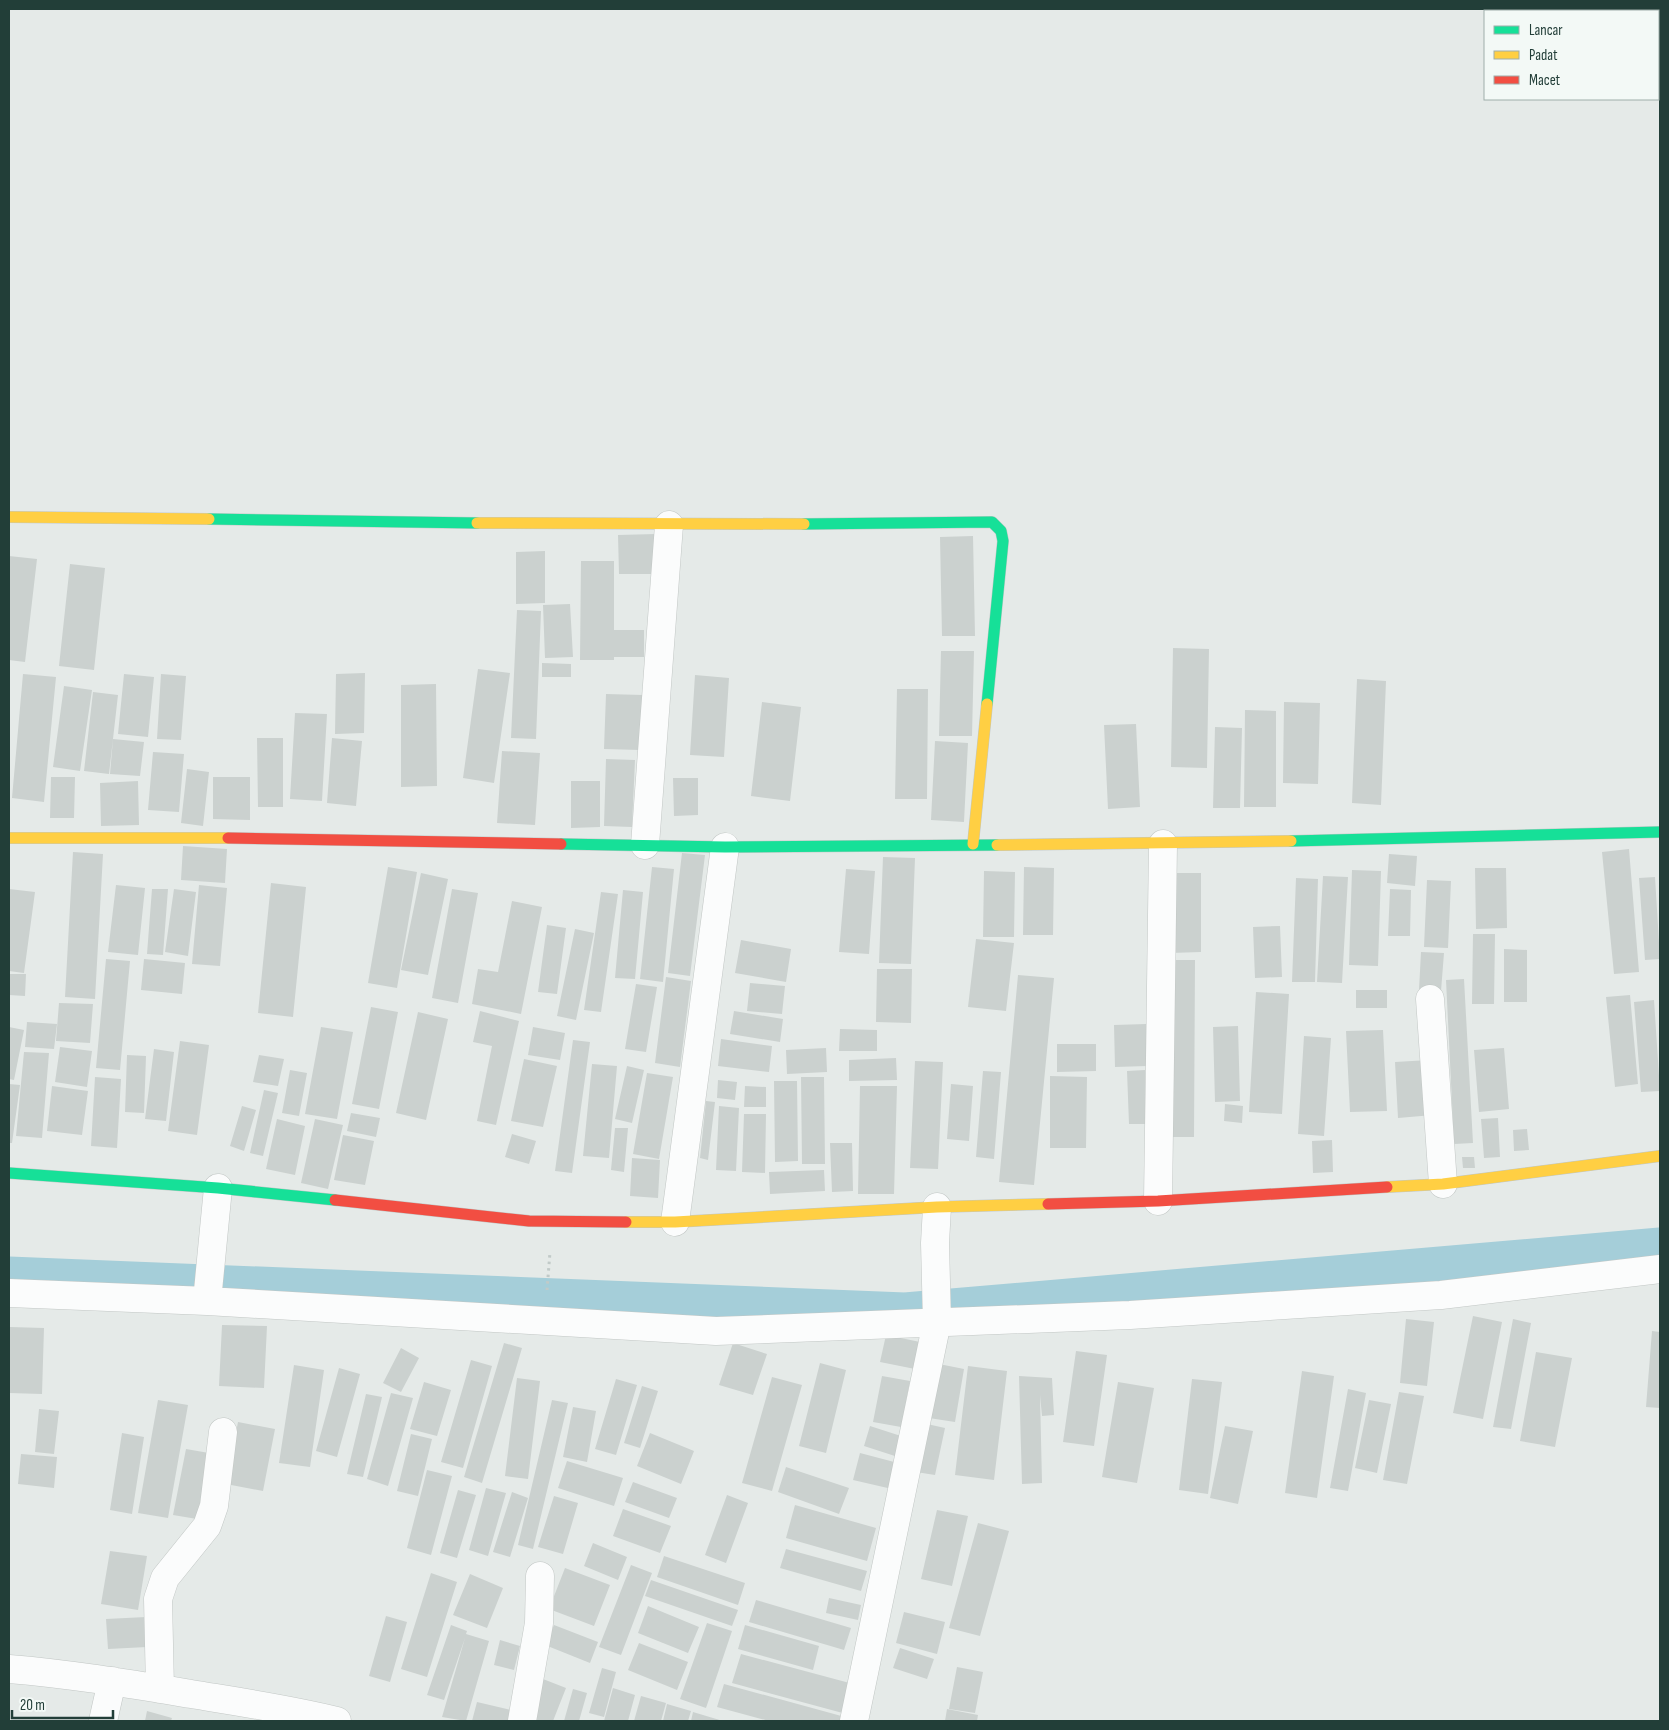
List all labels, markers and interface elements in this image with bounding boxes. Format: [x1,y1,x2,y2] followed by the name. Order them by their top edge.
[1484,10,1659,100] legend
[1529,21,1563,40] text: Lancar
[1529,46,1558,65] text: Padat
[1529,71,1561,90] text: Macet
[12,1688,114,1720] scale bar
[20,1696,45,1715] text: 20 m

